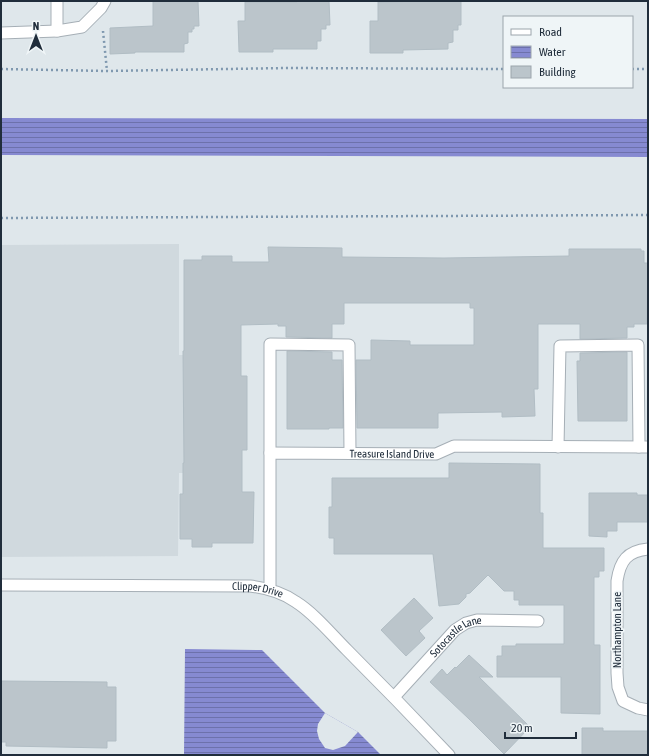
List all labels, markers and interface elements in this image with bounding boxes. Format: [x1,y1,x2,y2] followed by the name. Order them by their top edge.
[16,16,56,56] north arrow
[503,16,633,88] legend
[33,20,39,32] text: N
[539,25,562,39] text: Road
[539,45,566,59] text: Water
[539,65,577,79] text: Building
[350,447,434,460] street label: Treasure Island Drive
[232,580,285,600] street label: Clipper Drive
[611,592,623,668] street label: Northampton Lane
[427,614,482,659] street label: Sotocastle Lane
[505,714,576,740] scale bar
[511,721,533,735] text: 20 m

